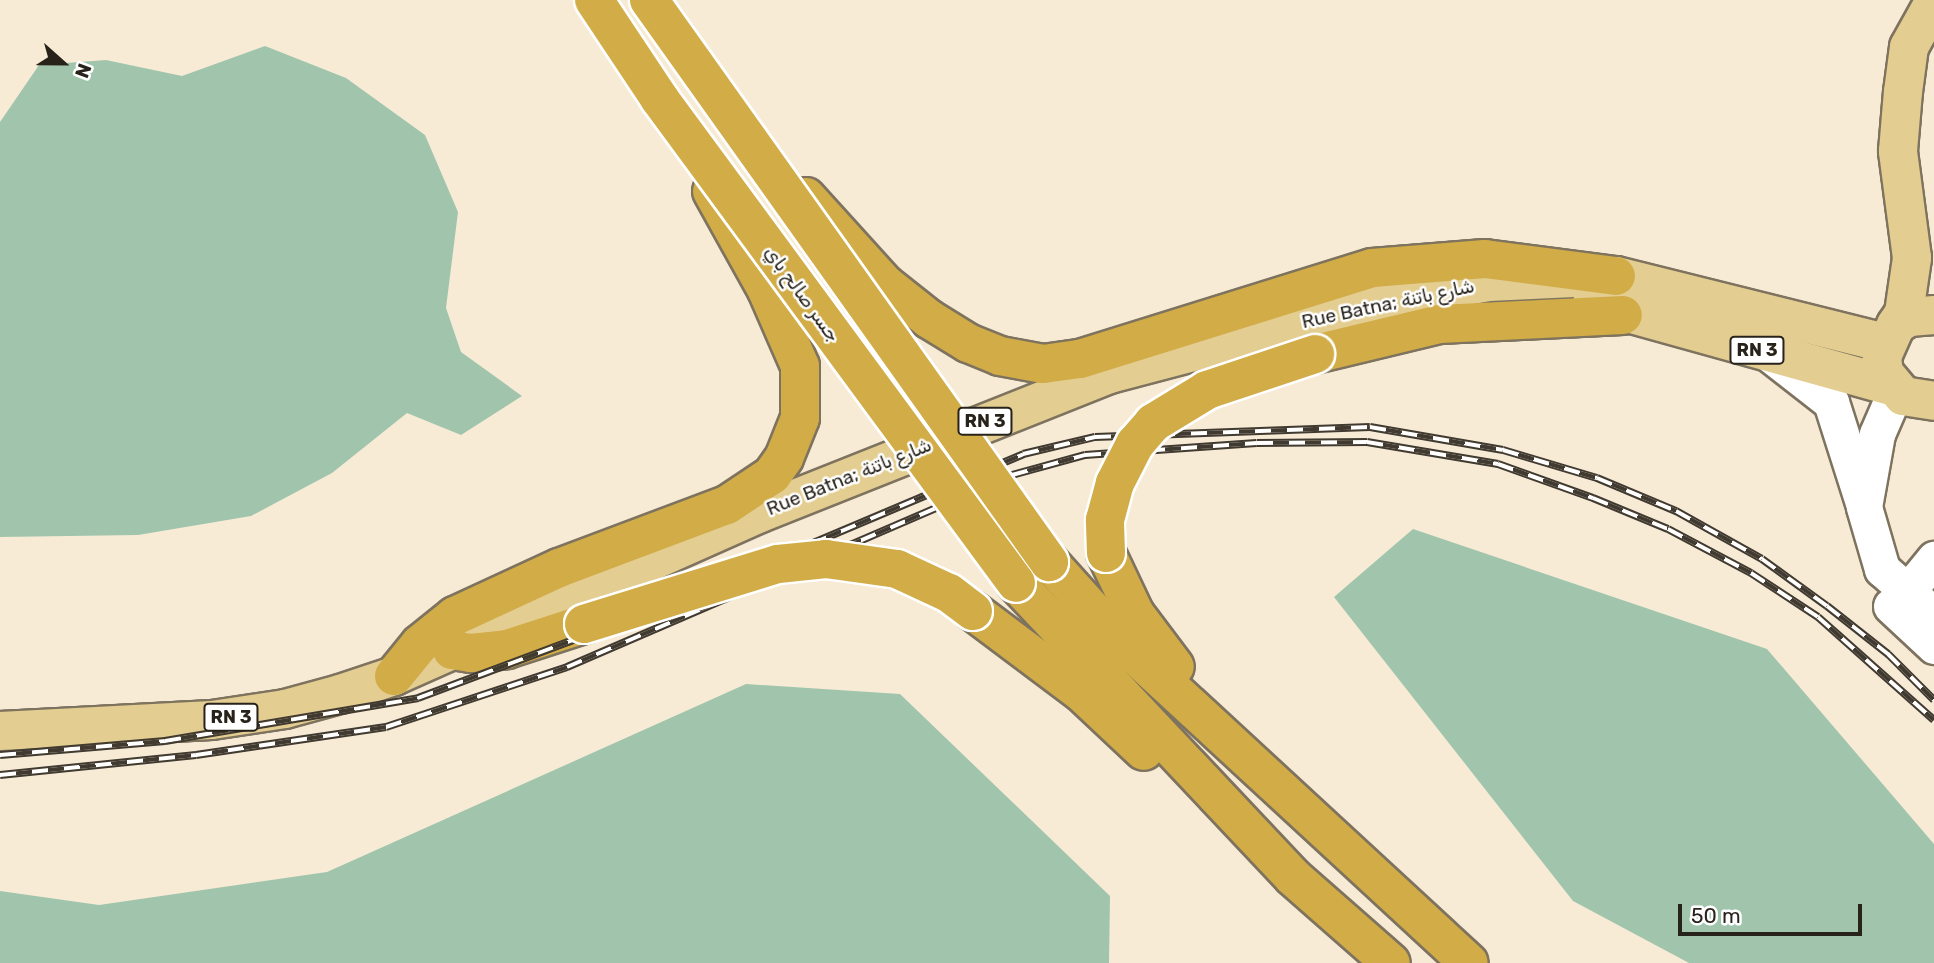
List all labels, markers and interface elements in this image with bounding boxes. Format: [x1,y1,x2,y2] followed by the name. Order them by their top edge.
[28,28,98,98] north arrow
[70,60,96,81] text: N
[759,241,845,347] street label: جسر صالح باي
[1300,275,1476,333] street label: Rue Batna; شارع باتنة
[1729,336,1785,364] road number: RN 3
[957,407,1013,436] road number: RN 3
[763,433,935,521] street label: Rue Batna; شارع باتنة
[203,702,259,732] road number: RN 3
[1682,890,1866,934] scale bar
[1691,903,1741,928] text: 50 m

